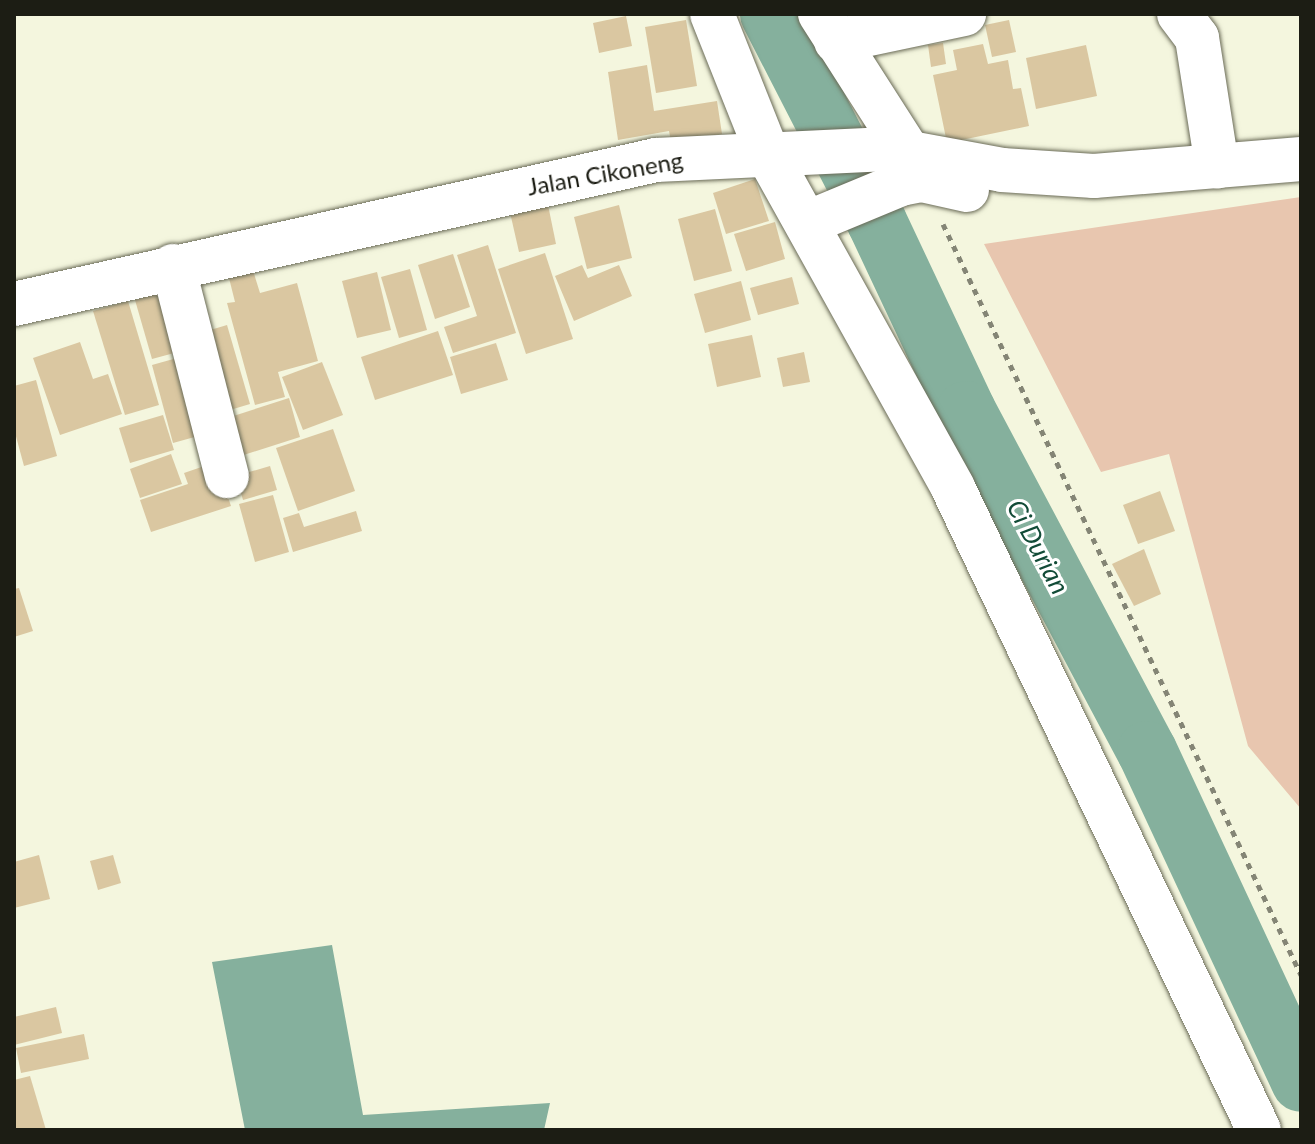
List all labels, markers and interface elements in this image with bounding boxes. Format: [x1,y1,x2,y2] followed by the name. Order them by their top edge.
[525,145,685,201] street label: Jalan Cikoneng
[1000,495,1076,599] water label: Ci Durian

